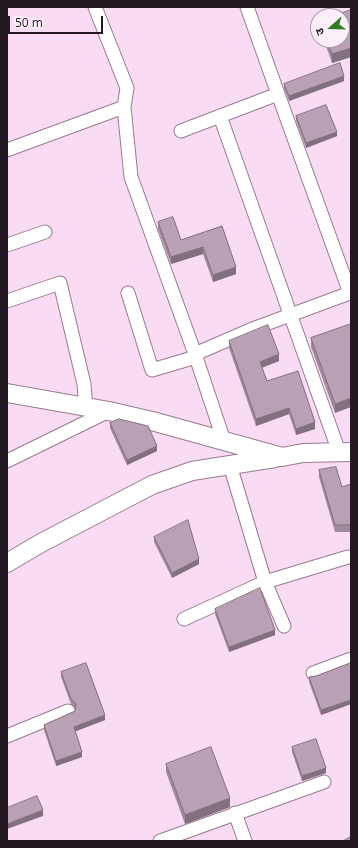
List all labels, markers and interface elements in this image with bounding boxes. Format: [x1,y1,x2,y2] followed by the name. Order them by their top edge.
[10,8,105,34] scale bar
[310,8,350,48] north arrow
[15,14,43,31] text: 50 m
[311,26,327,38] text: उ

